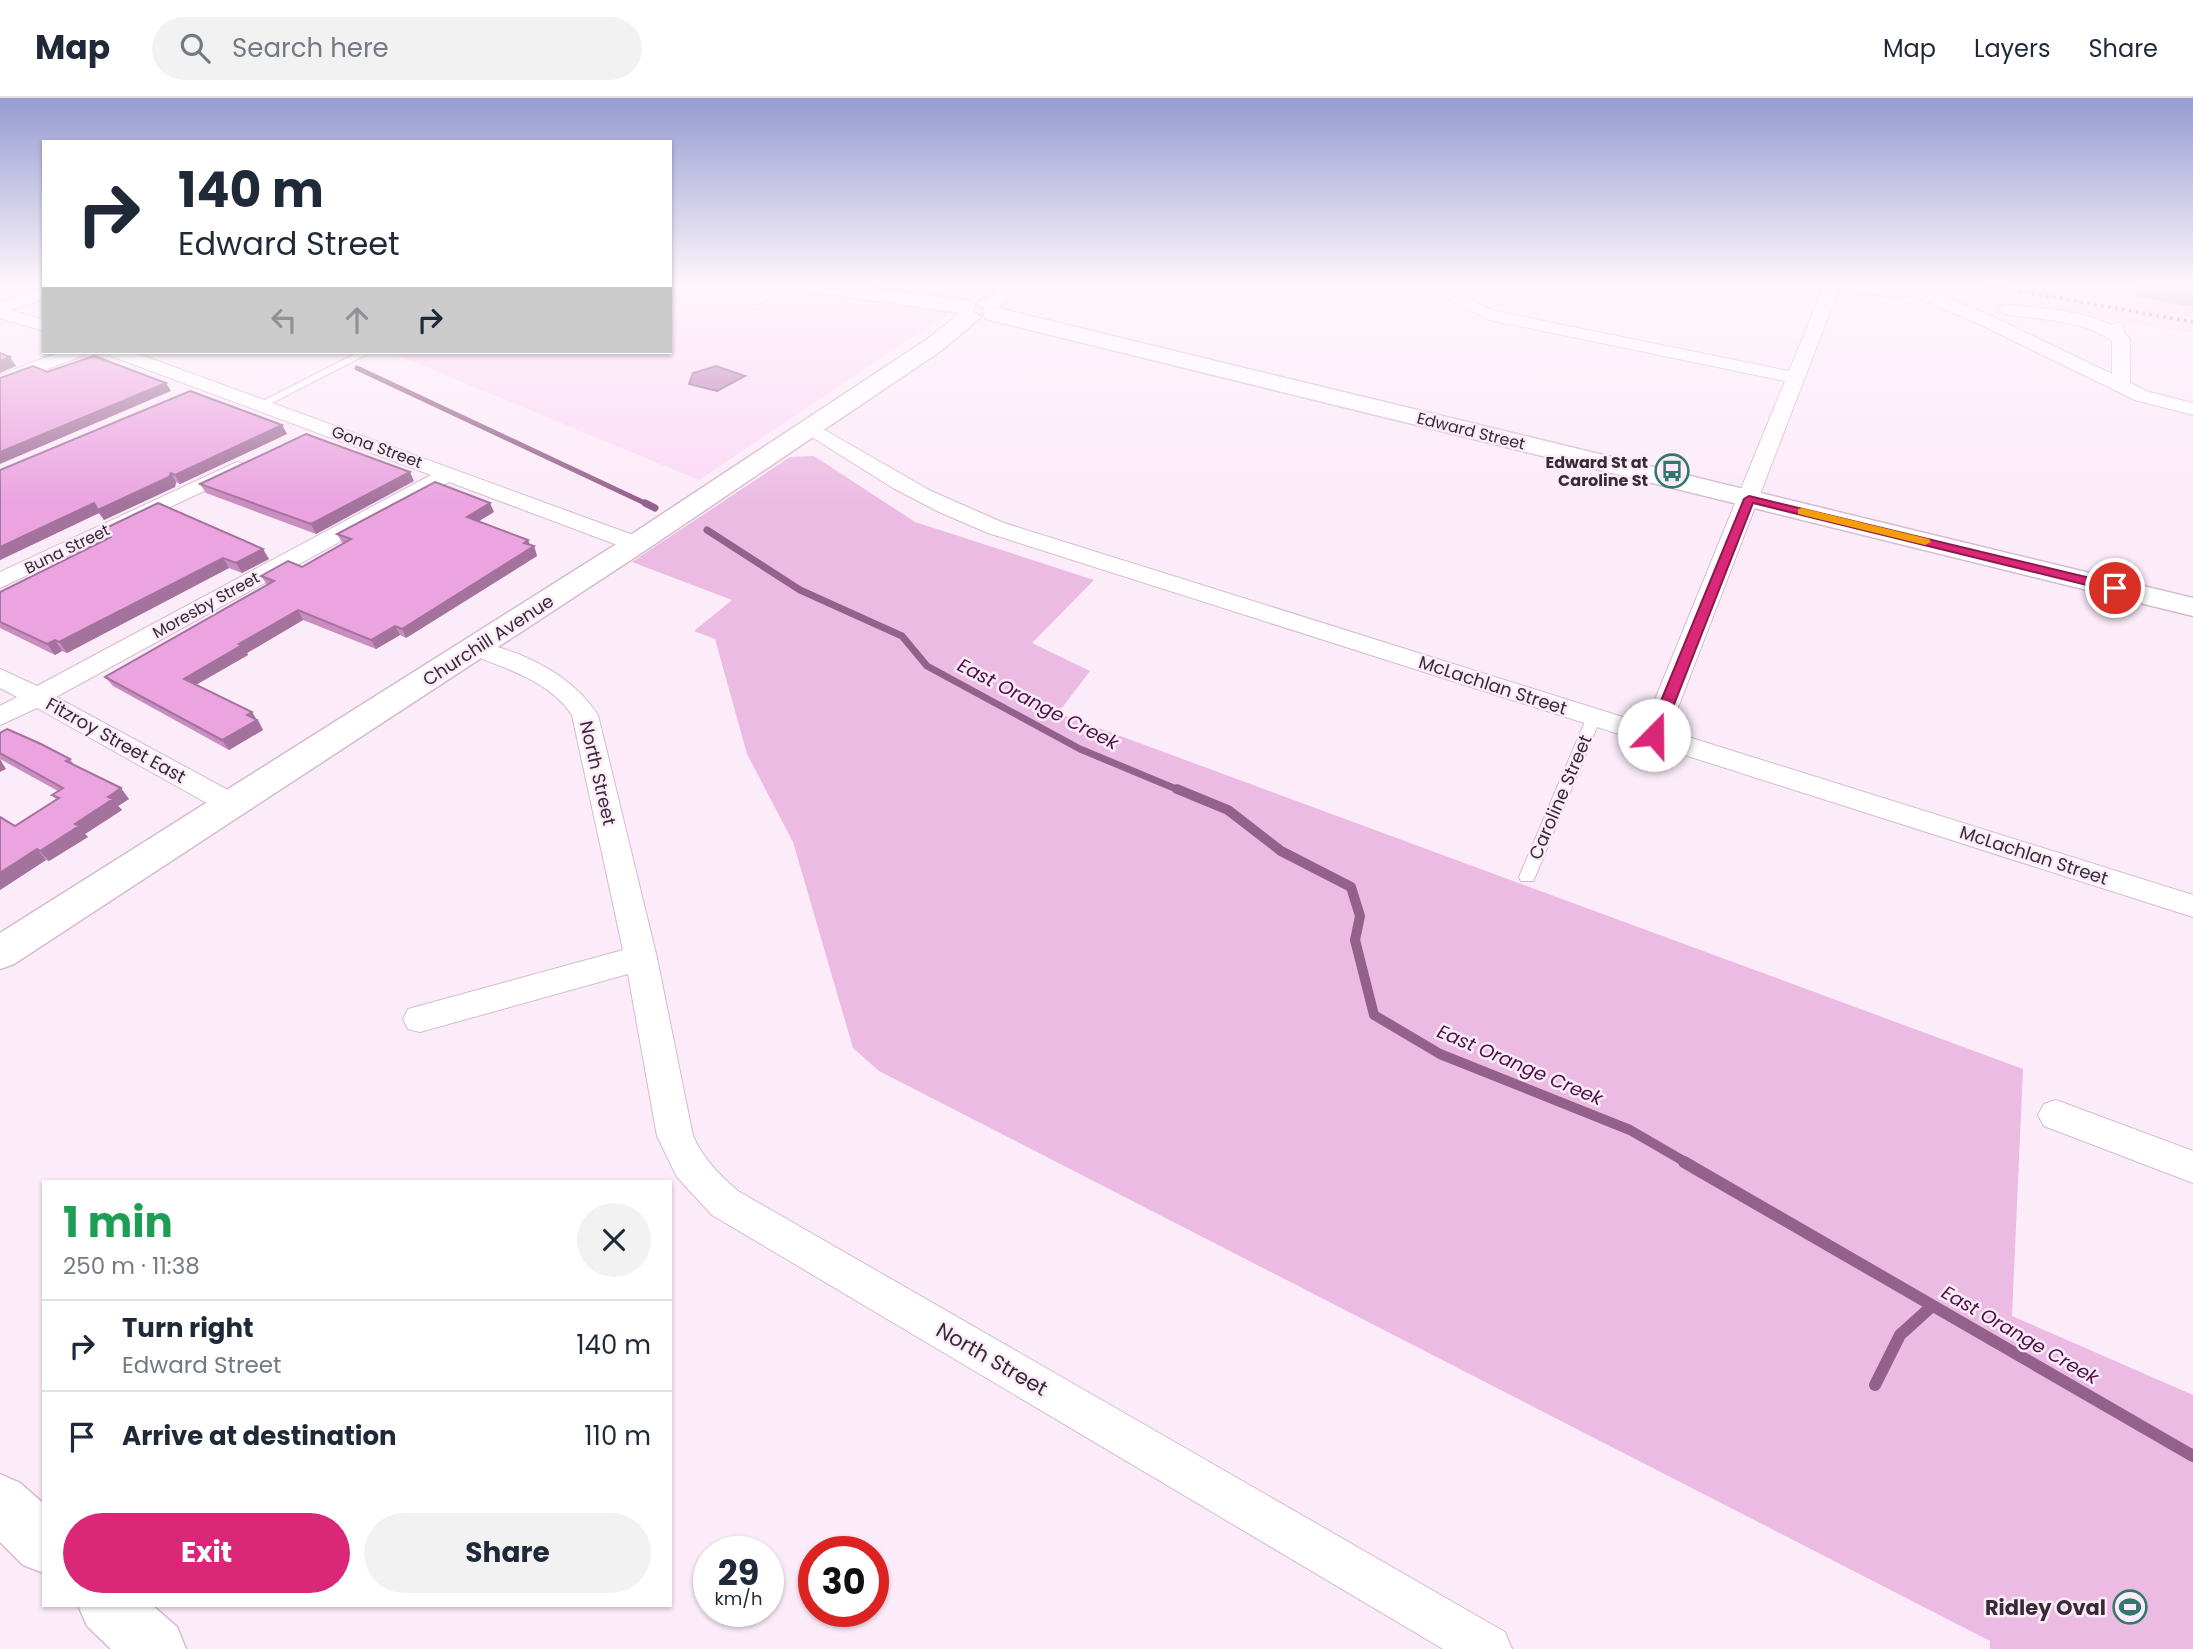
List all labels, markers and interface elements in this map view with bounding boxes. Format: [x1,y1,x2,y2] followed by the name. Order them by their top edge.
[152,17,642,80] search box
[35,24,110,71] text: Map
[176,29,214,67] icon: search
[232,30,389,66] text: Search here
[1883,32,1936,65] text: Map
[1974,32,2050,65] text: Layers
[2088,32,2158,65] text: Share
[178,156,324,224] text: 140 m
[63,168,154,259] icon: right
[178,221,400,266] text: Edward Street
[265,301,303,339] icon: left
[338,301,376,339] icon: ahead
[411,301,449,339] icon: right
[1414,406,1528,456] street label: Edward Street
[328,420,426,474] street label: Gona Street
[1546,451,1648,492] place label: Edward St at Caroline St
[1653,452,1691,490] bus stop icon: Edward St at Caroline St
[21,518,114,580] street label: Buna Street
[2085,558,2145,618] pin
[148,566,264,644] street label: Moresby Street
[2096,569,2134,607] icon: arrive
[418,588,558,692] street label: Churchill Avenue
[1416,649,1570,721] street label: McLachlan Street
[953,652,1124,757] water label: East Orange Creek
[42,691,190,789] street label: Fitzroy Street East
[1617,698,1691,772] position arrow
[574,718,622,828] street label: North Street
[1522,731,1598,863] street label: Caroline Street
[1957,819,2111,891] street label: McLachlan Street
[1433,1018,1608,1113] water label: East Orange Creek
[63,1193,173,1252] text: 1 min
[577,1203,651,1277] button: close
[63,1250,200,1282] text: 250 m · 11:38
[1936,1279,2105,1392] water label: East Orange Creek
[122,1310,254,1346] text: Turn right
[931,1315,1053,1403] street label: North Street
[63,1327,101,1365] icon: right
[576,1327,651,1363] text: 140 m
[122,1349,281,1381] text: Edward Street
[63,1418,101,1456] icon: arrive
[122,1418,397,1454] text: Arrive at destination
[584,1418,651,1454] text: 110 m
[63,1513,350,1593] button: Exit
[364,1513,651,1593] button: Share
[798,1536,889,1627] speed limit sign: 30
[718,1548,759,1597] text: 29
[715,1586,762,1611] text: km/h
[2111,1588,2149,1626] sports icon: Ridley Oval
[1985,1593,2106,1622] place label: Ridley Oval

